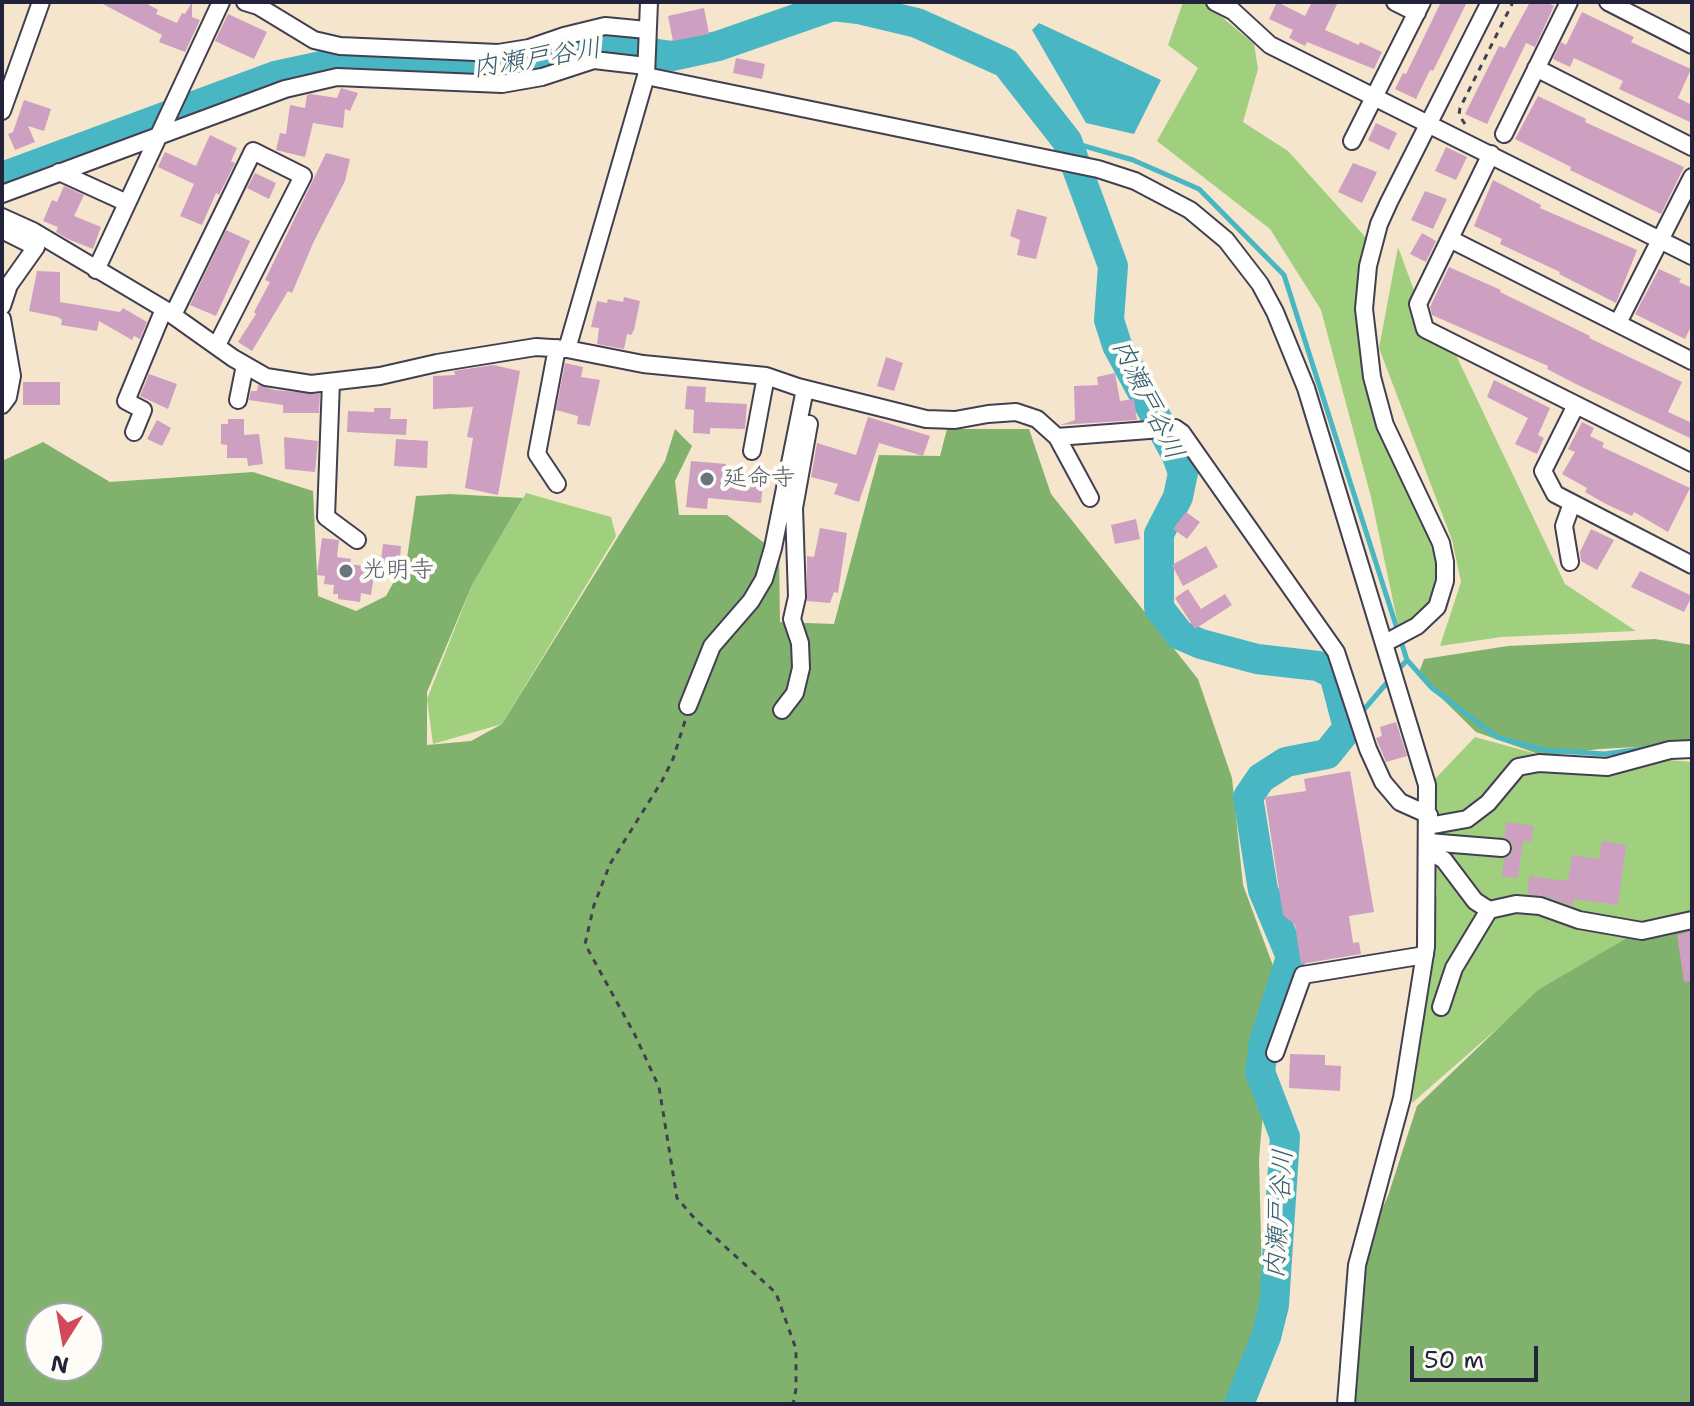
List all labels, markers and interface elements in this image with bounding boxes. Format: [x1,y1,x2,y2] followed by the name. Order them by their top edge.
[470,33,604,85] water label: 内瀬戸谷川
[1104,335,1190,465] water label: 内瀬戸谷川
[723,465,795,493] place label: 延命寺
[698,470,716,488] marker: 延命寺
[362,557,434,585] place label: 光明寺
[337,562,355,580] marker: 光明寺
[1260,1148,1300,1280] water label: 内瀬戸谷川
[24,1302,104,1382] north arrow
[1414,1330,1542,1380] scale bar
[1424,1344,1484,1376] text: 50 m
[48,1348,71,1380] text: N

